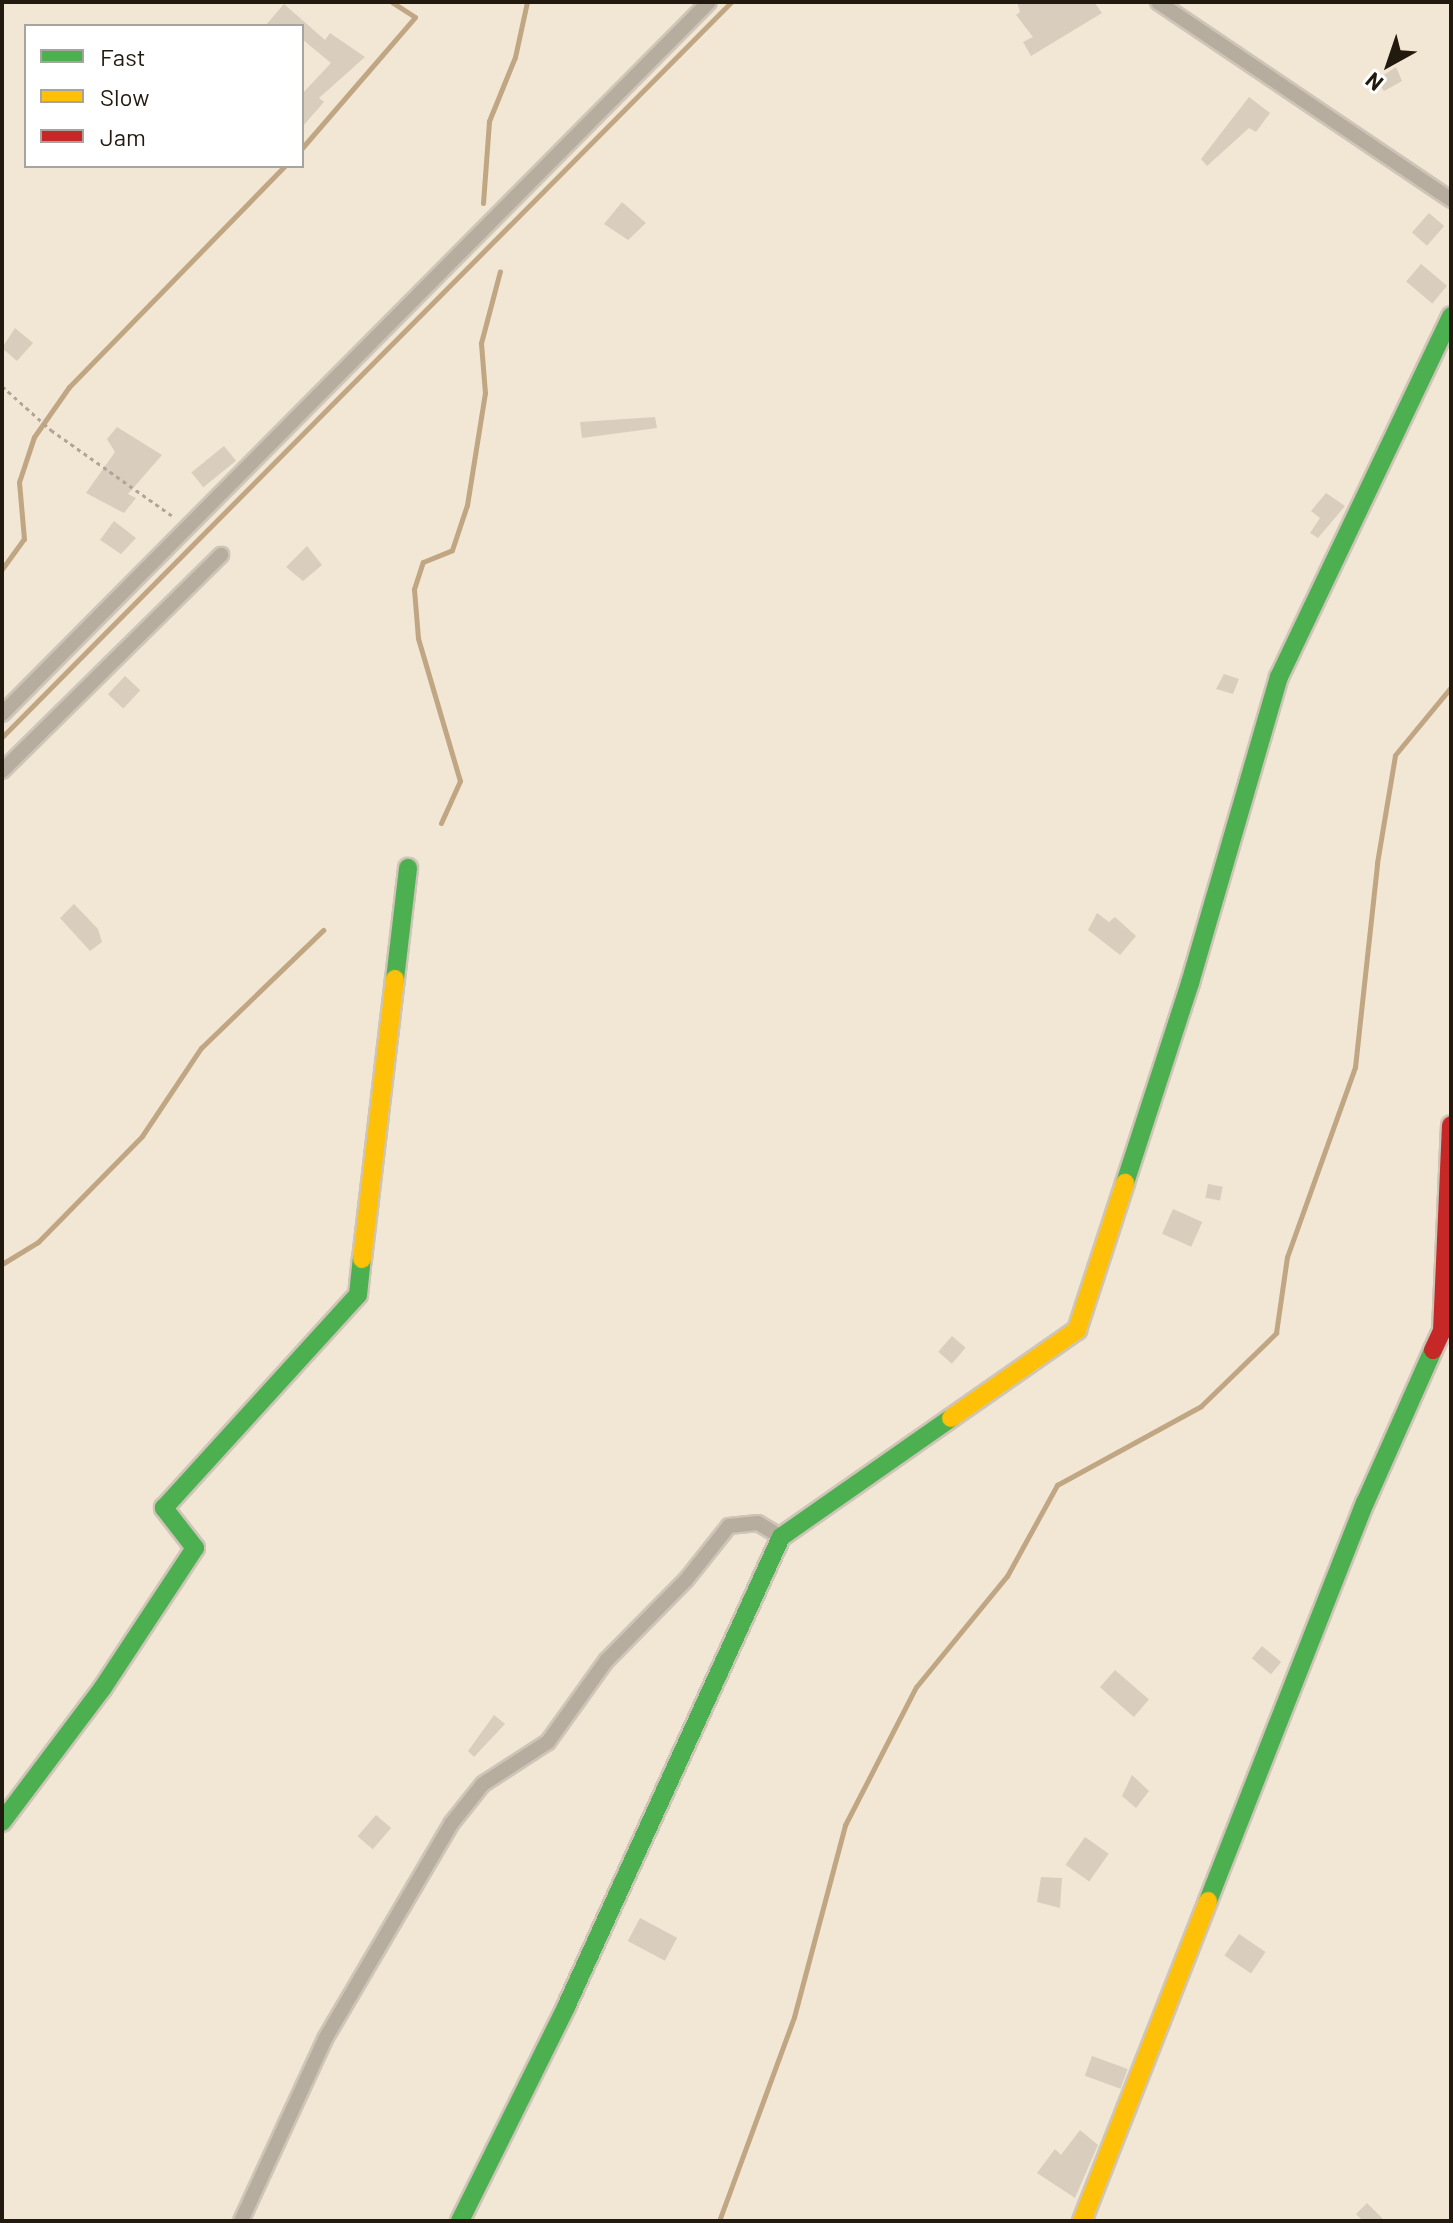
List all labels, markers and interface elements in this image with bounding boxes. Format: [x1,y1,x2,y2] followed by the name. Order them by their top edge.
[24,24,304,168] legend
[1349,24,1429,104] north arrow
[100,42,145,71] text: Fast
[1360,68,1388,97] text: N
[100,82,149,111] text: Slow
[100,122,146,151] text: Jam

